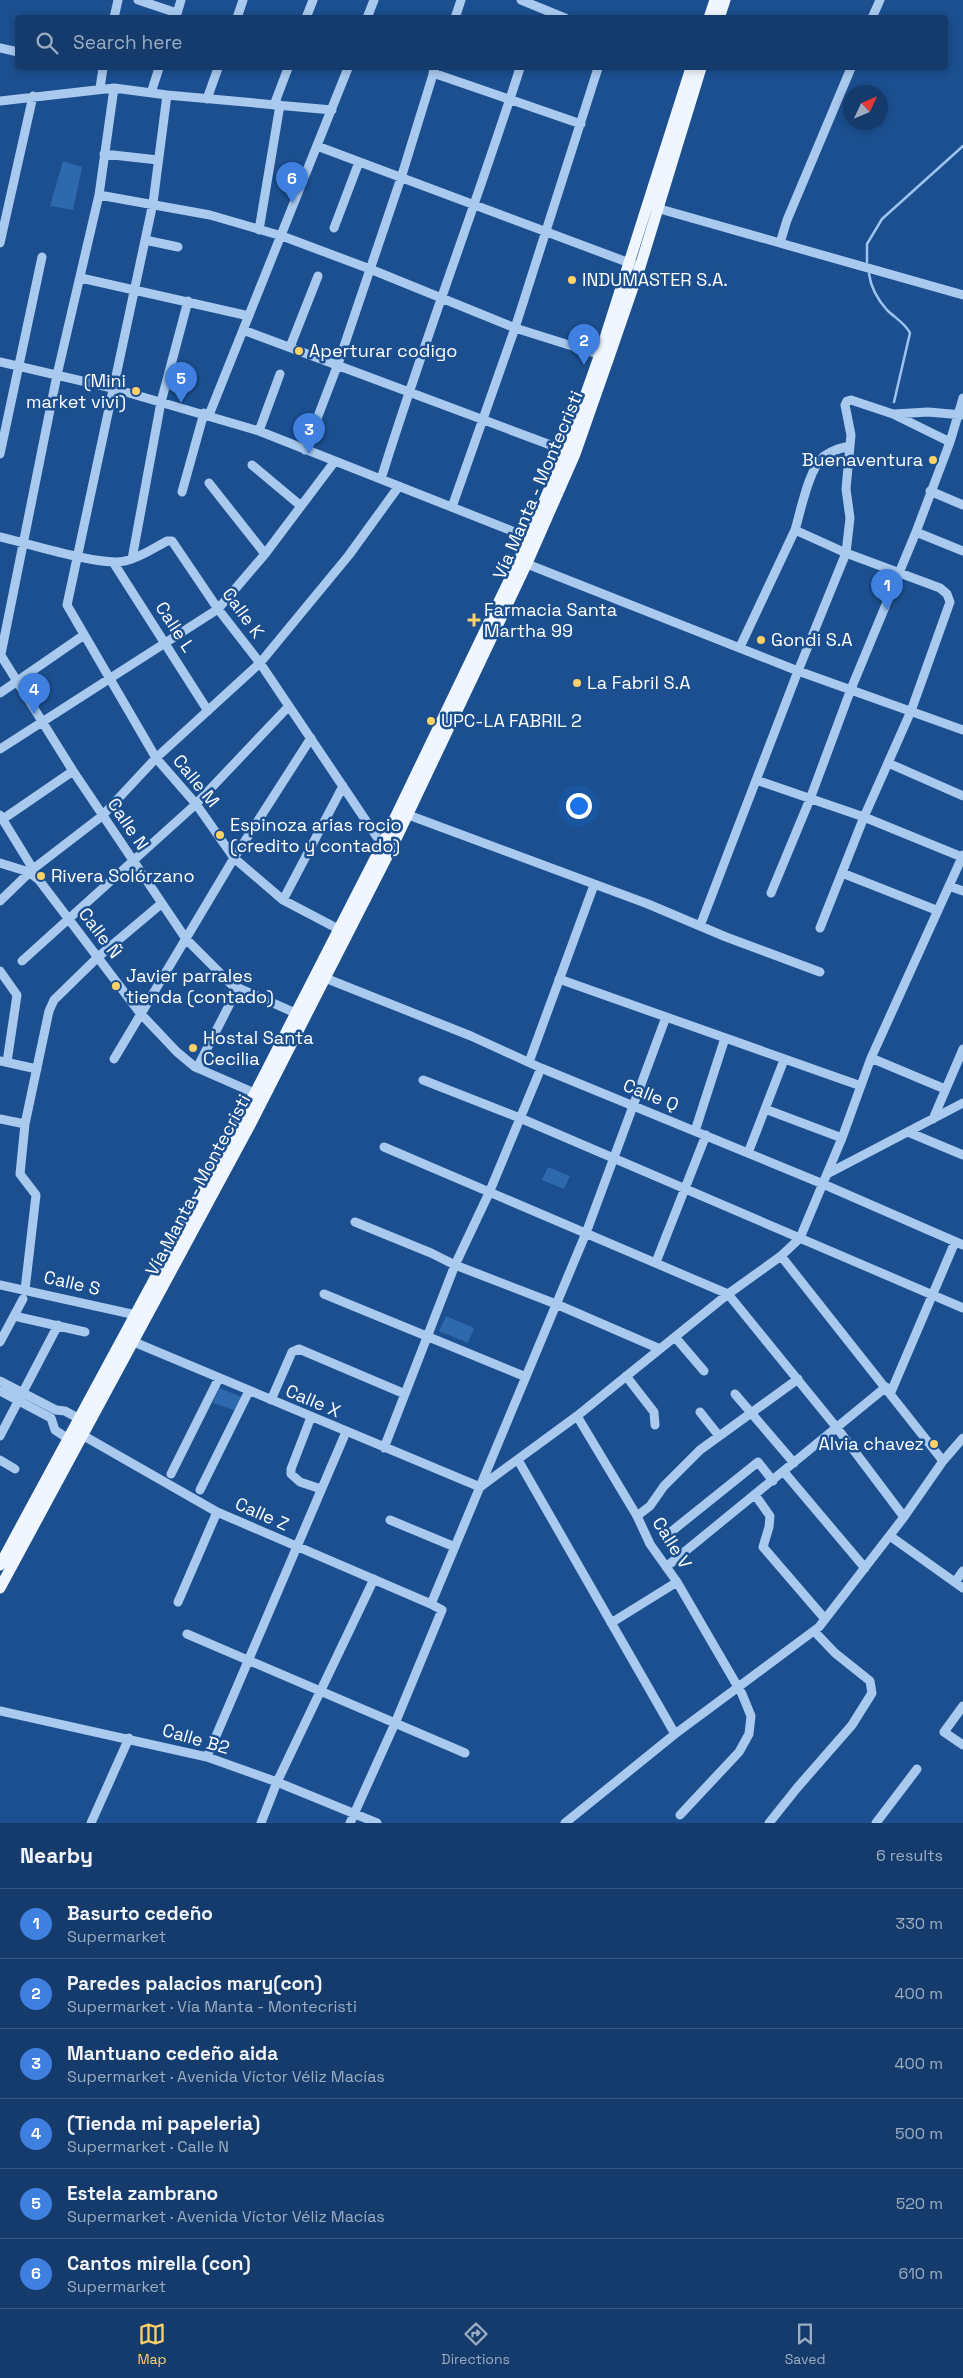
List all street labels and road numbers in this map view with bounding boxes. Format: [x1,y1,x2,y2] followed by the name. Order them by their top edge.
[487,387,588,582] street label: Vía Manta - Montecristi
[217,583,269,643] street label: Calle K
[151,597,200,657] street label: Calle L
[168,750,225,812] street label: Calle M
[103,793,154,854] street label: Calle N
[74,903,127,963] street label: Calle Ñ
[620,1073,682,1116] street label: Calle Q
[140,1090,255,1279] street label: Vía Manta - Montecristi
[42,1265,102,1300] street label: Calle S
[282,1379,344,1422] street label: Calle X
[232,1492,293,1536] street label: Calle Z
[648,1513,697,1573] street label: Calle V
[160,1718,232,1759] street label: Calle B2

